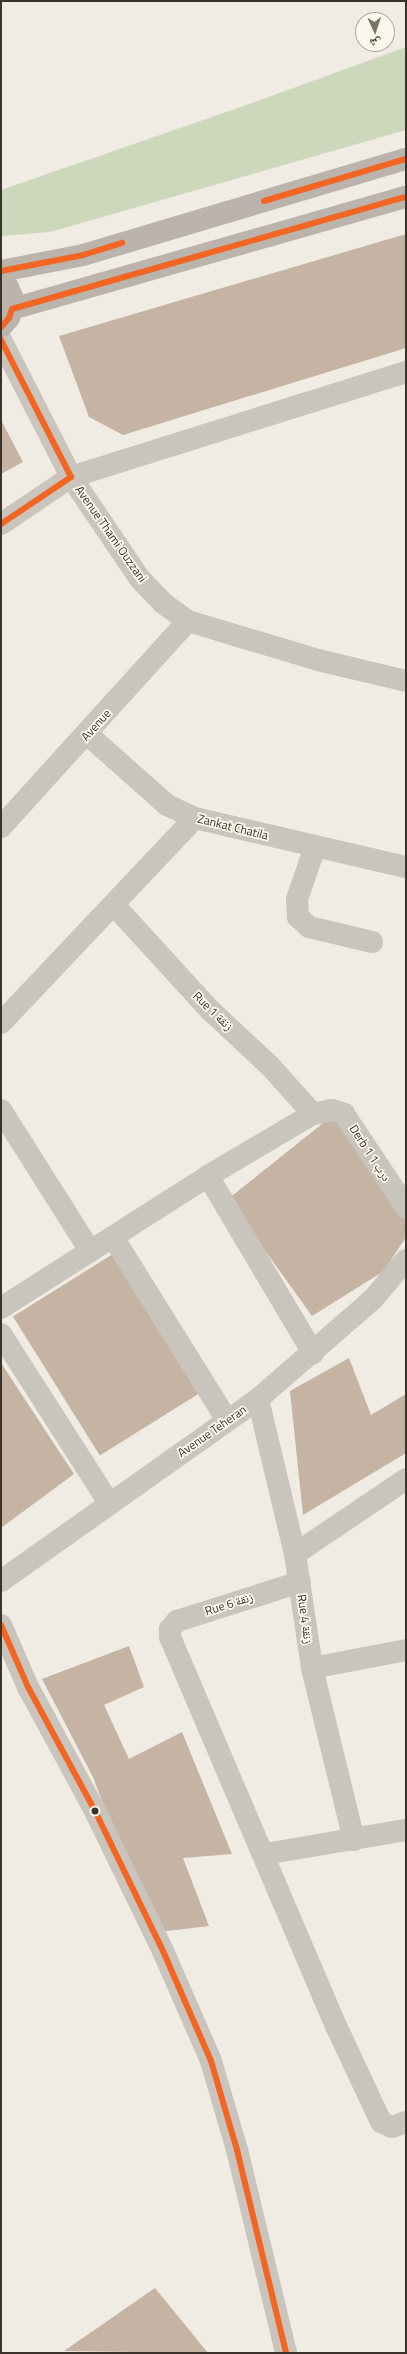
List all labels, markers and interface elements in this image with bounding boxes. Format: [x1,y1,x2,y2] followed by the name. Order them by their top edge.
[355,12,395,52] north arrow
[369,35,382,51] text: ش
[72,483,150,585] street label: Avenue Thami Ouzzani
[78,706,114,744] street label: Avenue
[196,811,270,843] street label: Zankat Chatila
[190,989,236,1033] street label: Rue 1 زنقة
[346,1122,394,1184] street label: Derb 1 درب 1
[175,1402,249,1460] street label: Avenue Teheran
[203,1589,255,1619] street label: Rue 6 زنقة
[294,1593,316,1645] street label: Rue 4 زنقة
[90,1806,100,1816] unlabelled marker

